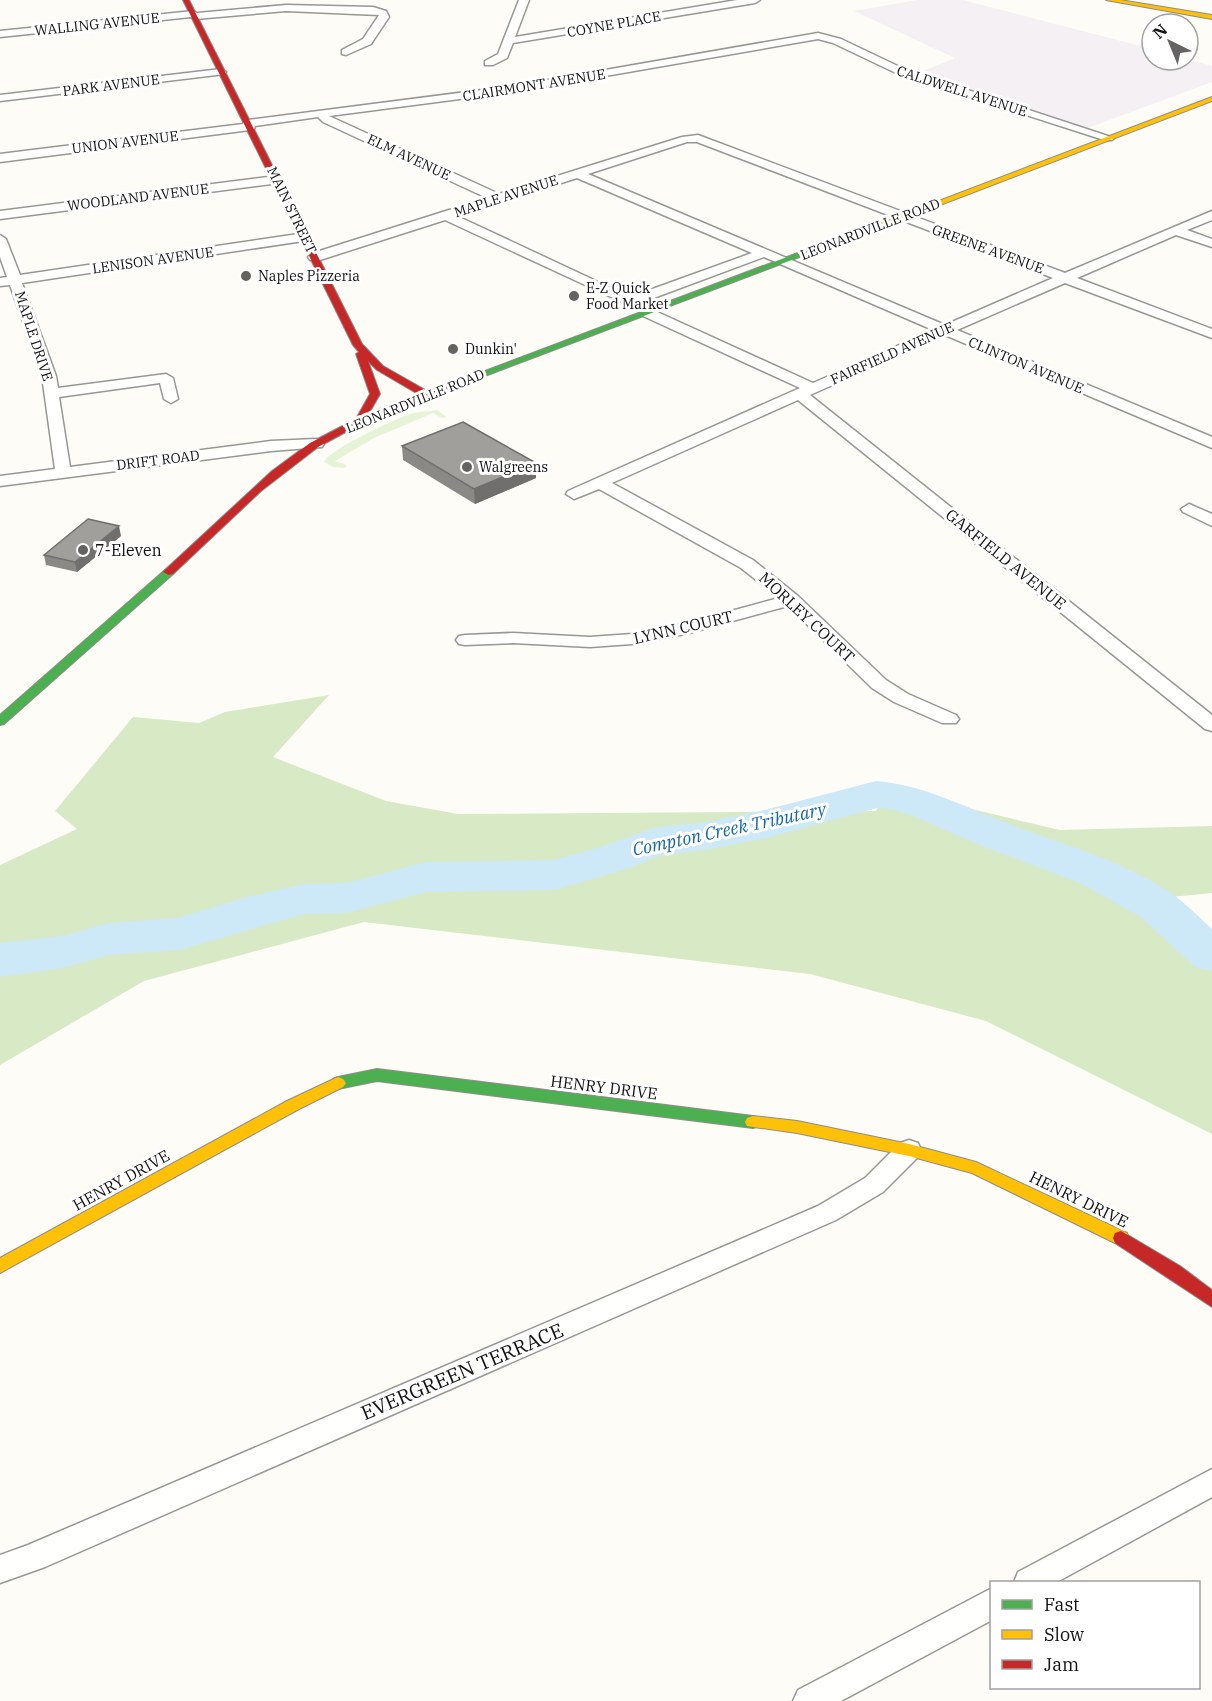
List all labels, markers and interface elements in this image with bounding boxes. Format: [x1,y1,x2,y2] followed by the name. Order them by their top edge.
[566,7,662,41] street label: COYNE PLACE
[34,8,160,40] street label: WALLING AVENUE
[1140,12,1200,72] north arrow
[1148,19,1171,43] text: N
[894,61,1030,121] street label: CALDWELL AVENUE
[461,65,607,105] street label: CLAIRMONT AVENUE
[61,70,161,100] street label: PARK AVENUE
[71,127,179,157] street label: UNION AVENUE
[364,130,454,184] street label: ELM AVENUE
[263,164,321,256] street label: MAIN STREET
[452,171,560,221] street label: MAPLE AVENUE
[66,179,210,215] street label: WOODLAND AVENUE
[798,194,942,264] street label: LEONARDVILLE ROAD
[930,220,1046,278] street label: GREENE AVENUE
[91,243,215,277] street label: LENISON AVENUE
[258,267,360,285] place label: Naples Pizzeria
[239,269,253,283] marker: Naples Pizzeria
[586,279,669,313] place label: E-Z Quick Food Market
[11,289,57,383] street label: MAPLE DRIVE
[567,289,581,303] marker: E-Z Quick Food Market
[827,318,957,388] street label: FAIRFIELD AVENUE
[966,333,1086,397] street label: CLINTON AVENUE
[465,340,517,358] place label: Dunkin'
[446,342,460,356] marker: Dunkin'
[343,365,487,437] street label: LEONARDVILLE ROAD
[115,446,201,474] street label: DRIFT ROAD
[479,458,548,476] place label: Walgreens
[460,460,474,474] marker: Walgreens
[942,504,1070,614] street label: GARFIELD AVENUE
[95,540,162,560] place label: 7-Eleven
[76,543,90,557] marker: 7-Eleven
[755,568,859,666] street label: MORLEY COURT
[631,606,735,648] street label: LYNN COURT
[630,797,829,861] water label: Compton Creek Tributary
[549,1071,659,1103] street label: HENRY DRIVE
[69,1145,173,1215] street label: HENRY DRIVE
[1026,1166,1132,1232] street label: HENRY DRIVE
[357,1316,567,1426] street label: EVERGREEN TERRACE
[990,1581,1200,1689] legend
[1044,1593,1079,1616] text: Fast
[1044,1623,1084,1646] text: Slow
[1044,1653,1079,1676] text: Jam

